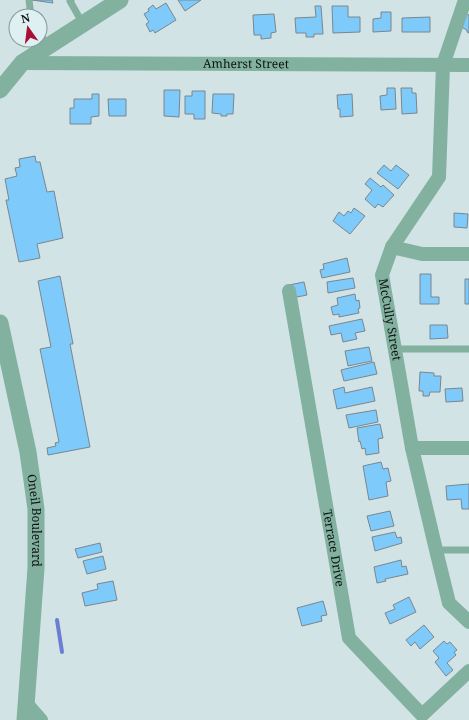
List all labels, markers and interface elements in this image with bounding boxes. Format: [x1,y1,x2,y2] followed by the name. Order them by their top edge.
[8,8,48,48] north arrow
[19,9,32,26] text: N
[203,55,289,72] street label: Amherst Street
[375,277,406,362] street label: McCully Street
[23,473,45,568] street label: Oneil Boulevard
[319,508,349,588] street label: Terrace Drive

